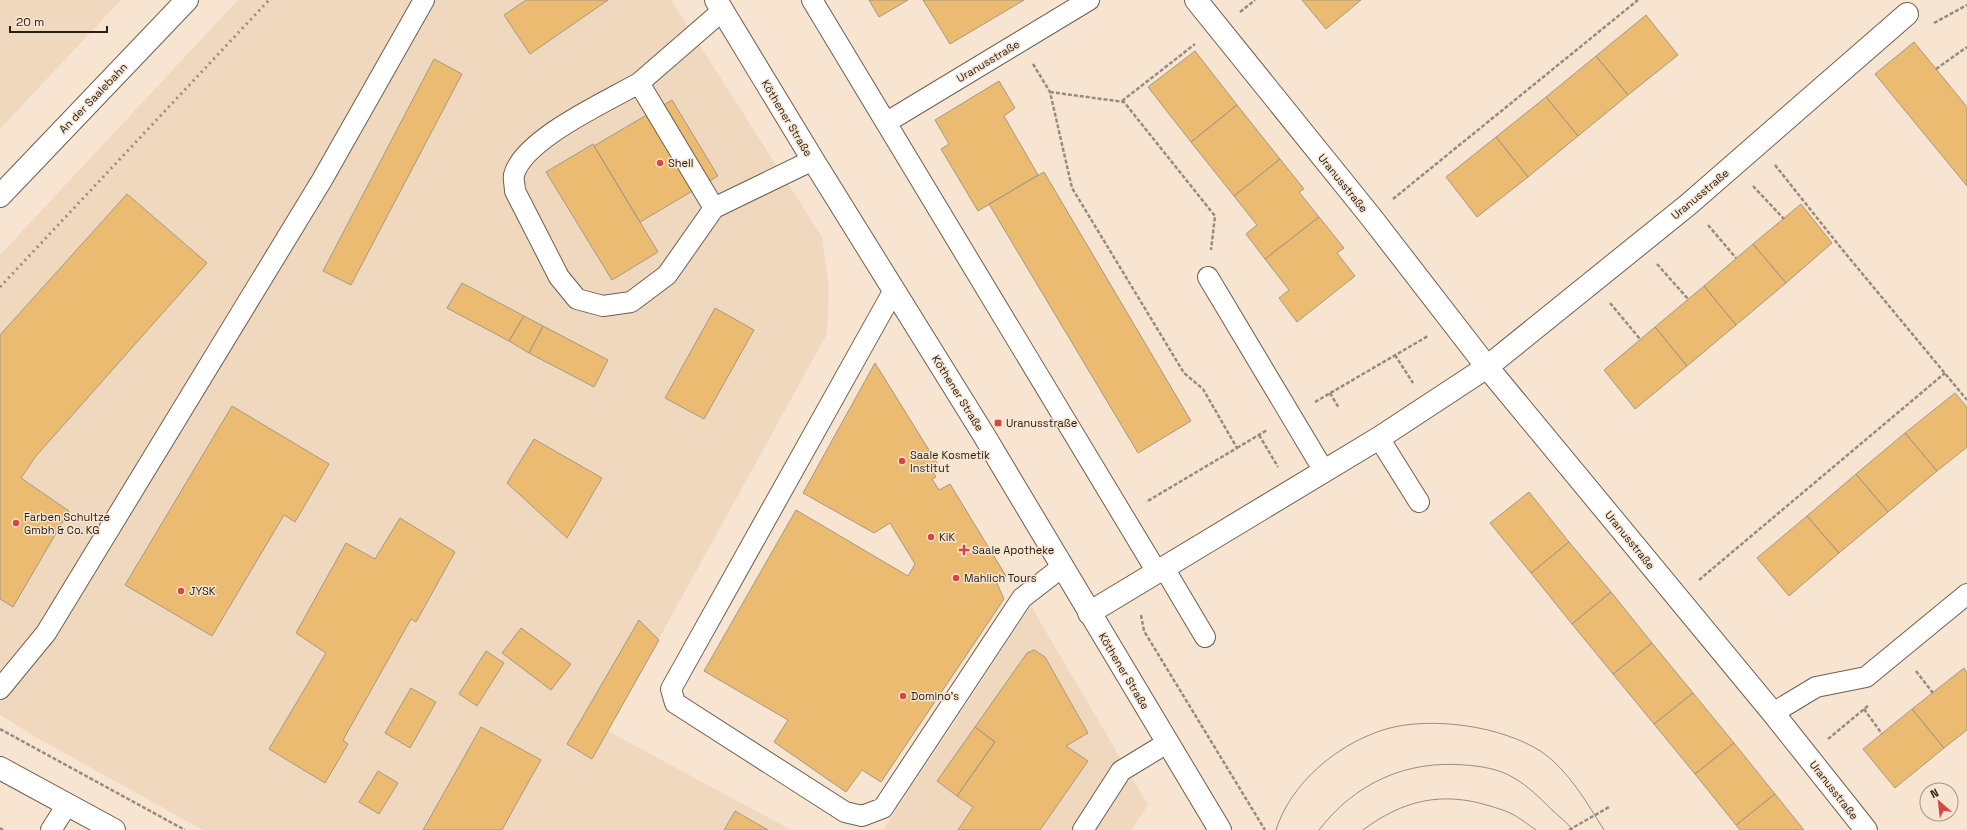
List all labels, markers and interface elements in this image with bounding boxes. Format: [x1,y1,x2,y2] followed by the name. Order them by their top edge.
[10,8,107,34] scale bar
[16,14,44,30] text: 20 m
[954,37,1022,85] street label: Uranusstraße
[56,60,130,136] street label: An der Saalebahn
[759,77,815,159] street label: Köthener Straße
[1315,151,1371,215] street label: Uranusstraße
[668,156,693,170] place label: Shell
[655,158,665,168] marker: Shell
[1668,166,1732,222] street label: Uranusstraße
[929,352,987,434] street label: Köthener Straße
[1006,416,1077,430] place label: Uranusstraße
[993,418,1003,428] marker: Uranusstraße
[910,448,990,475] place label: Saale Kosmetik Institut
[897,456,907,466] marker: Saale Kosmetik Institut
[1602,508,1658,572] street label: Uranusstraße
[24,510,110,537] place label: Farben Schultze Gmbh & Co. KG
[11,518,21,528] marker: Farben Schultze Gmbh & Co. KG
[939,530,955,544] place label: KiK
[926,532,936,542] marker: KiK
[972,543,1054,557] place label: Saale Apotheke
[959,545,969,555] marker: Saale Apotheke
[964,571,1037,585] place label: Mahlich Tours
[951,573,961,583] marker: Mahlich Tours
[189,584,216,598] place label: JYSK
[176,586,186,596] marker: JYSK
[1096,630,1152,712] street label: Köthener Straße
[911,689,959,703] place label: Domino's
[898,691,908,701] marker: Domino's
[1807,758,1861,822] street label: Uranusstraße
[1919,782,1959,822] north arrow
[1928,785,1941,801] text: N

